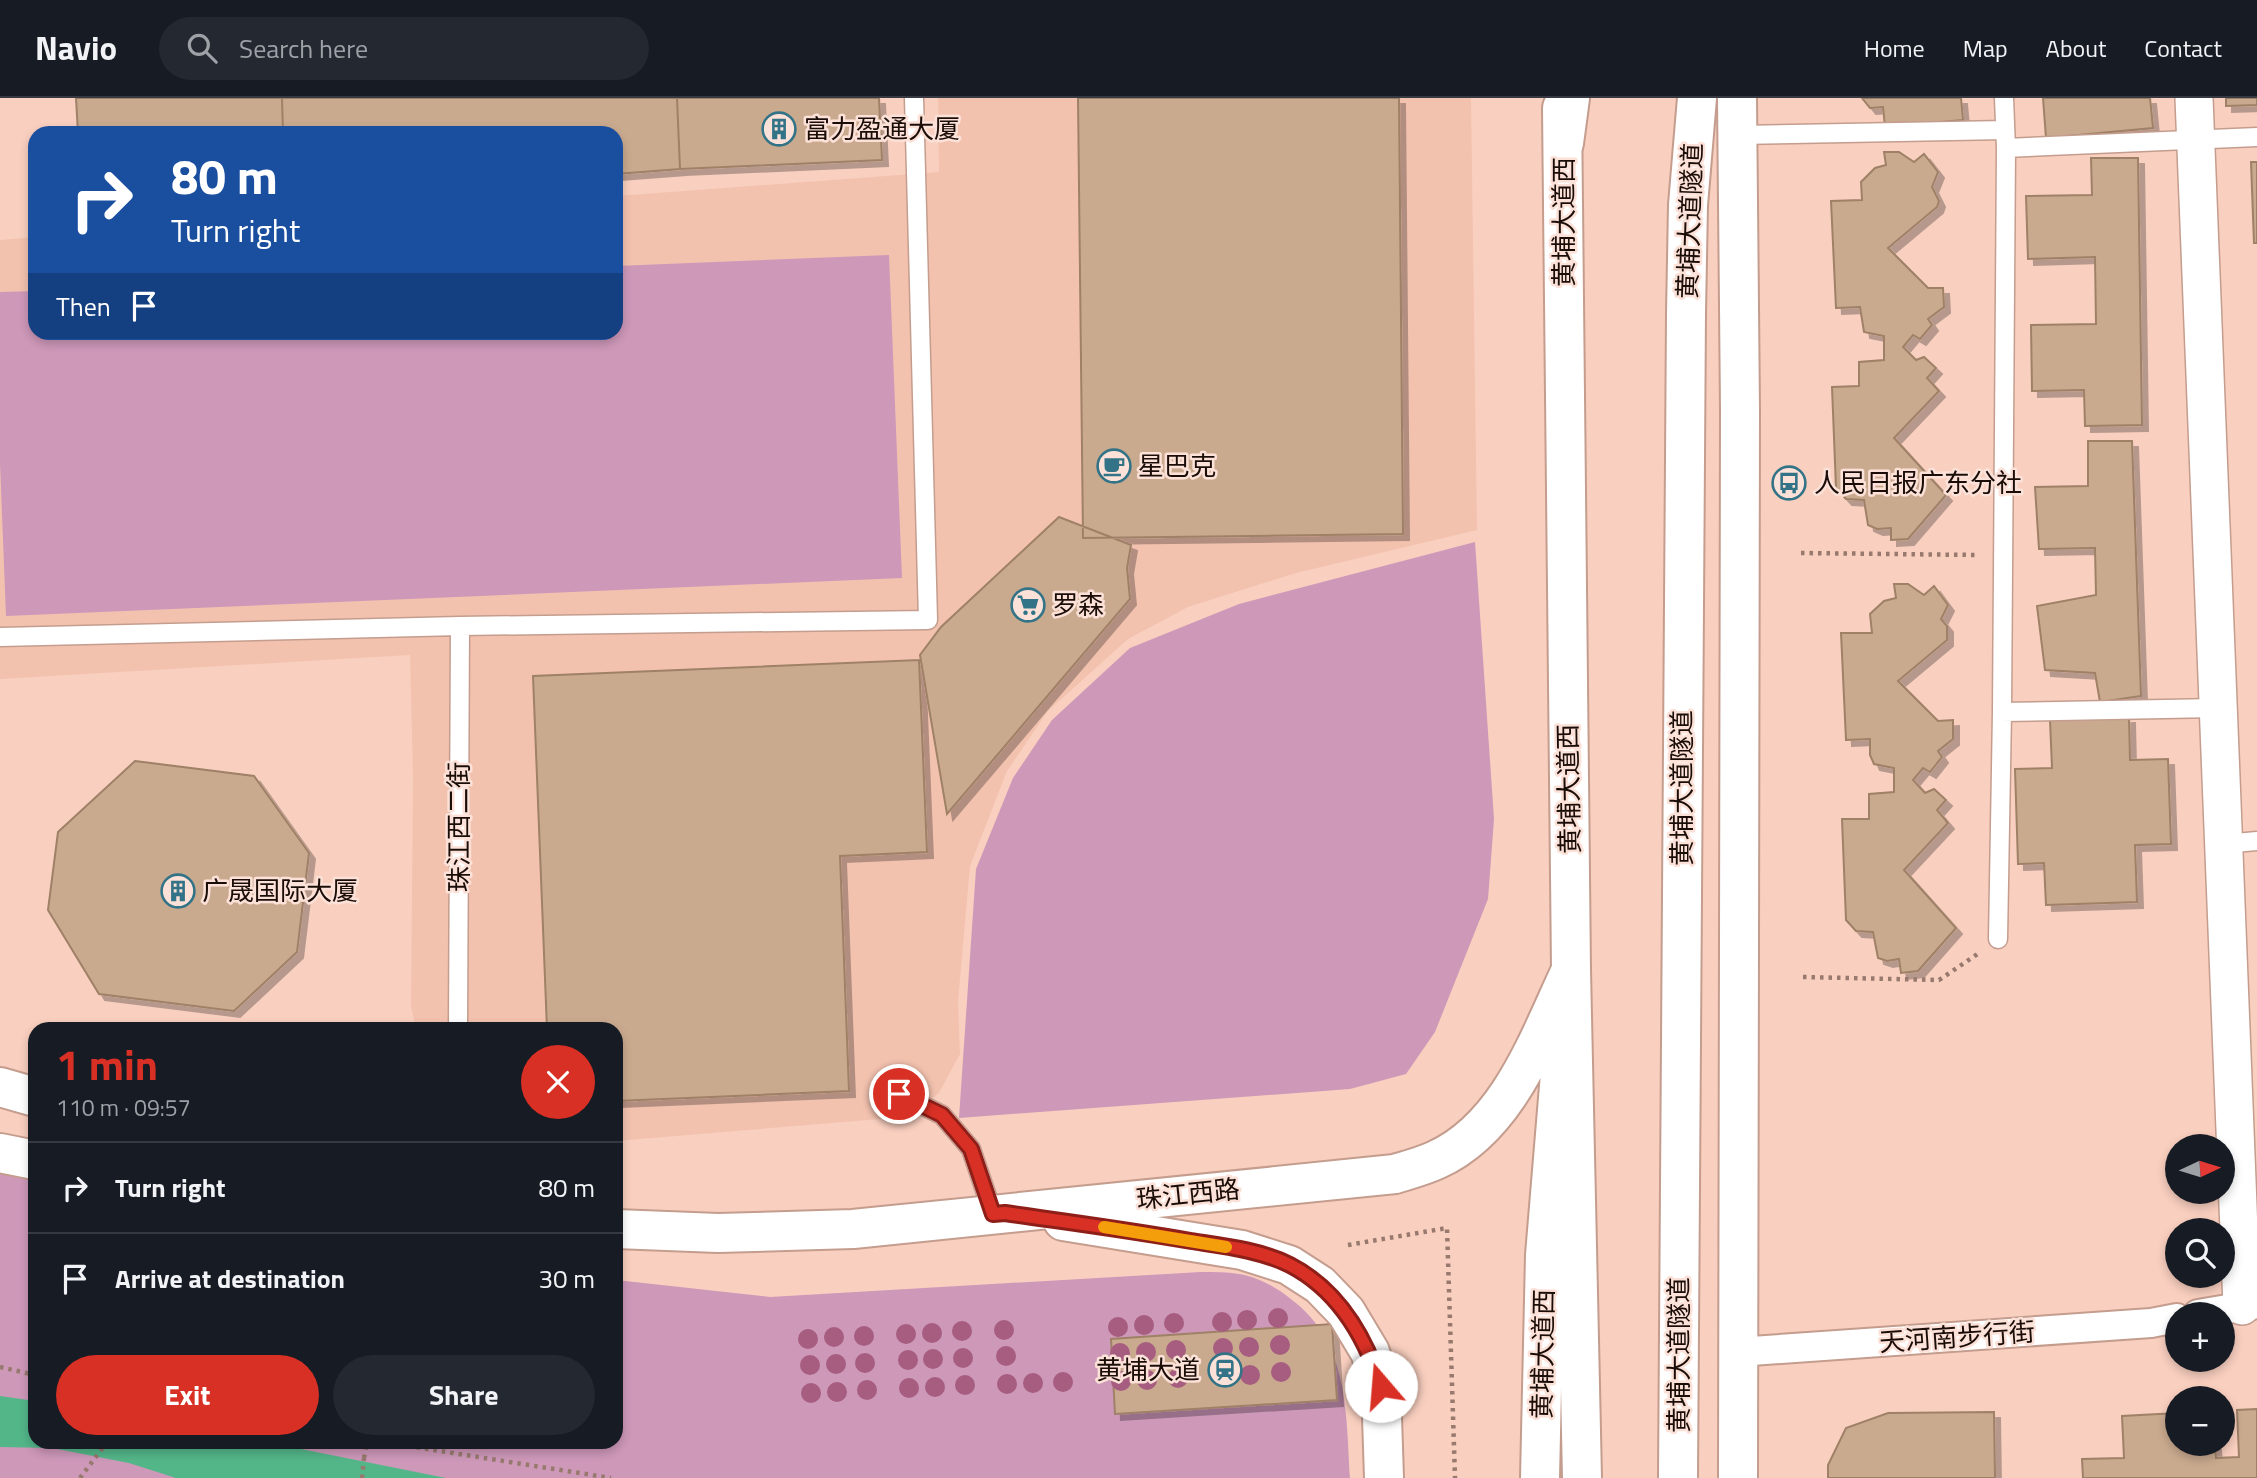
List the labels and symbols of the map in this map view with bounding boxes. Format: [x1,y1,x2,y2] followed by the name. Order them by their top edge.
[804,109,960,148] place label: 富力盈通大厦
[760,110,798,148] building icon: 富力盈通大厦
[1667,142,1712,300] street label: 黄埔大道隧道
[1544,157,1583,287] street label: 黄埔大道西
[1138,446,1216,485] place label: 星巴克
[1095,447,1133,485] cafe icon: 星巴克
[1814,463,2022,502] place label: 人民日报广东分社
[1770,464,1808,502] bus stop icon: 人民日报广东分社
[1052,585,1104,624] place label: 罗森
[1009,586,1047,624] supermarket icon: 罗森
[1662,710,1701,866] street label: 黄埔大道隧道
[1548,724,1589,854] street label: 黄埔大道西
[439,762,478,892] street label: 珠江西二街
[202,871,358,910] place label: 广晟国际大厦
[159,872,197,910] building icon: 广晟国际大厦
[869,1064,929,1124] pin
[2165,1134,2235,1204] north arrow
[1134,1169,1242,1218] street label: 珠江西路
[1659,1277,1698,1433] street label: 黄埔大道隧道
[1522,1289,1563,1419] street label: 黄埔大道西
[1878,1312,2036,1361] street label: 天河南步行街
[1344,1349,1418,1423] position arrow
[1096,1350,1200,1389] place label: 黄埔大道
[1206,1351,1244,1389] station icon: 黄埔大道

